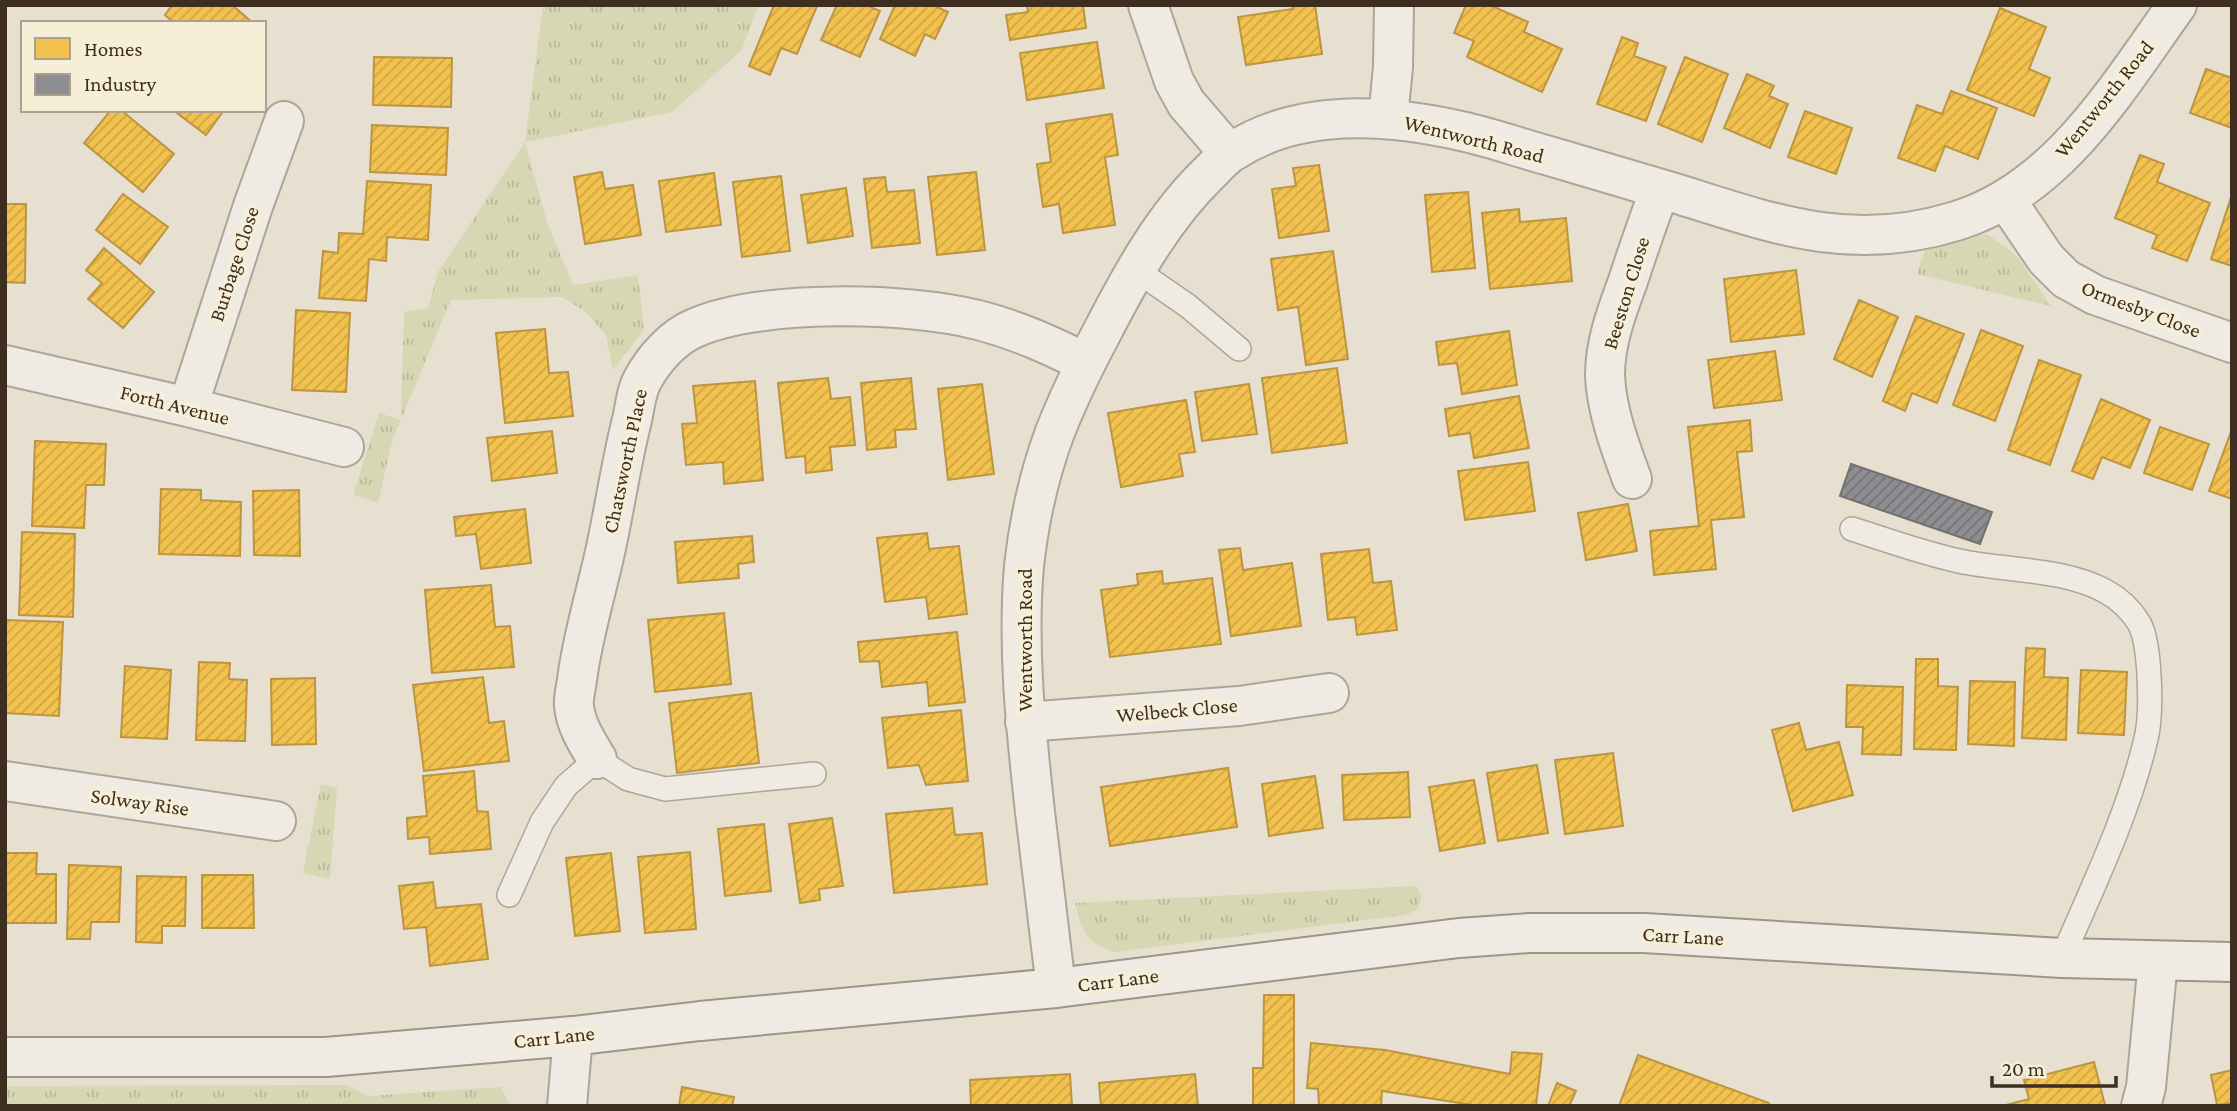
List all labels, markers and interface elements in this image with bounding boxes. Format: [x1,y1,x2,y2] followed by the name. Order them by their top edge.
[21,21,266,112] legend
[2049,36,2159,162] street label: Wentworth Road
[84,37,143,61] text: Homes
[84,72,157,96] text: Industry
[1401,110,1547,168] street label: Wentworth Road
[204,203,264,325] street label: Burbage Close
[1598,234,1654,352] street label: Beeston Close
[2078,275,2204,343] street label: Ormesby Close
[118,380,232,430] street label: Forth Avenue
[598,387,652,535] street label: Chatsworth Place
[1013,568,1037,712] street label: Wentworth Road
[1115,693,1239,727] street label: Welbeck Close
[89,783,191,821] street label: Solway Rise
[1642,922,1724,950] street label: Carr Lane
[1076,963,1160,997] street label: Carr Lane
[512,1021,596,1053] street label: Carr Lane
[1992,1044,2116,1088] scale bar
[2002,1057,2045,1081] text: 20 m

